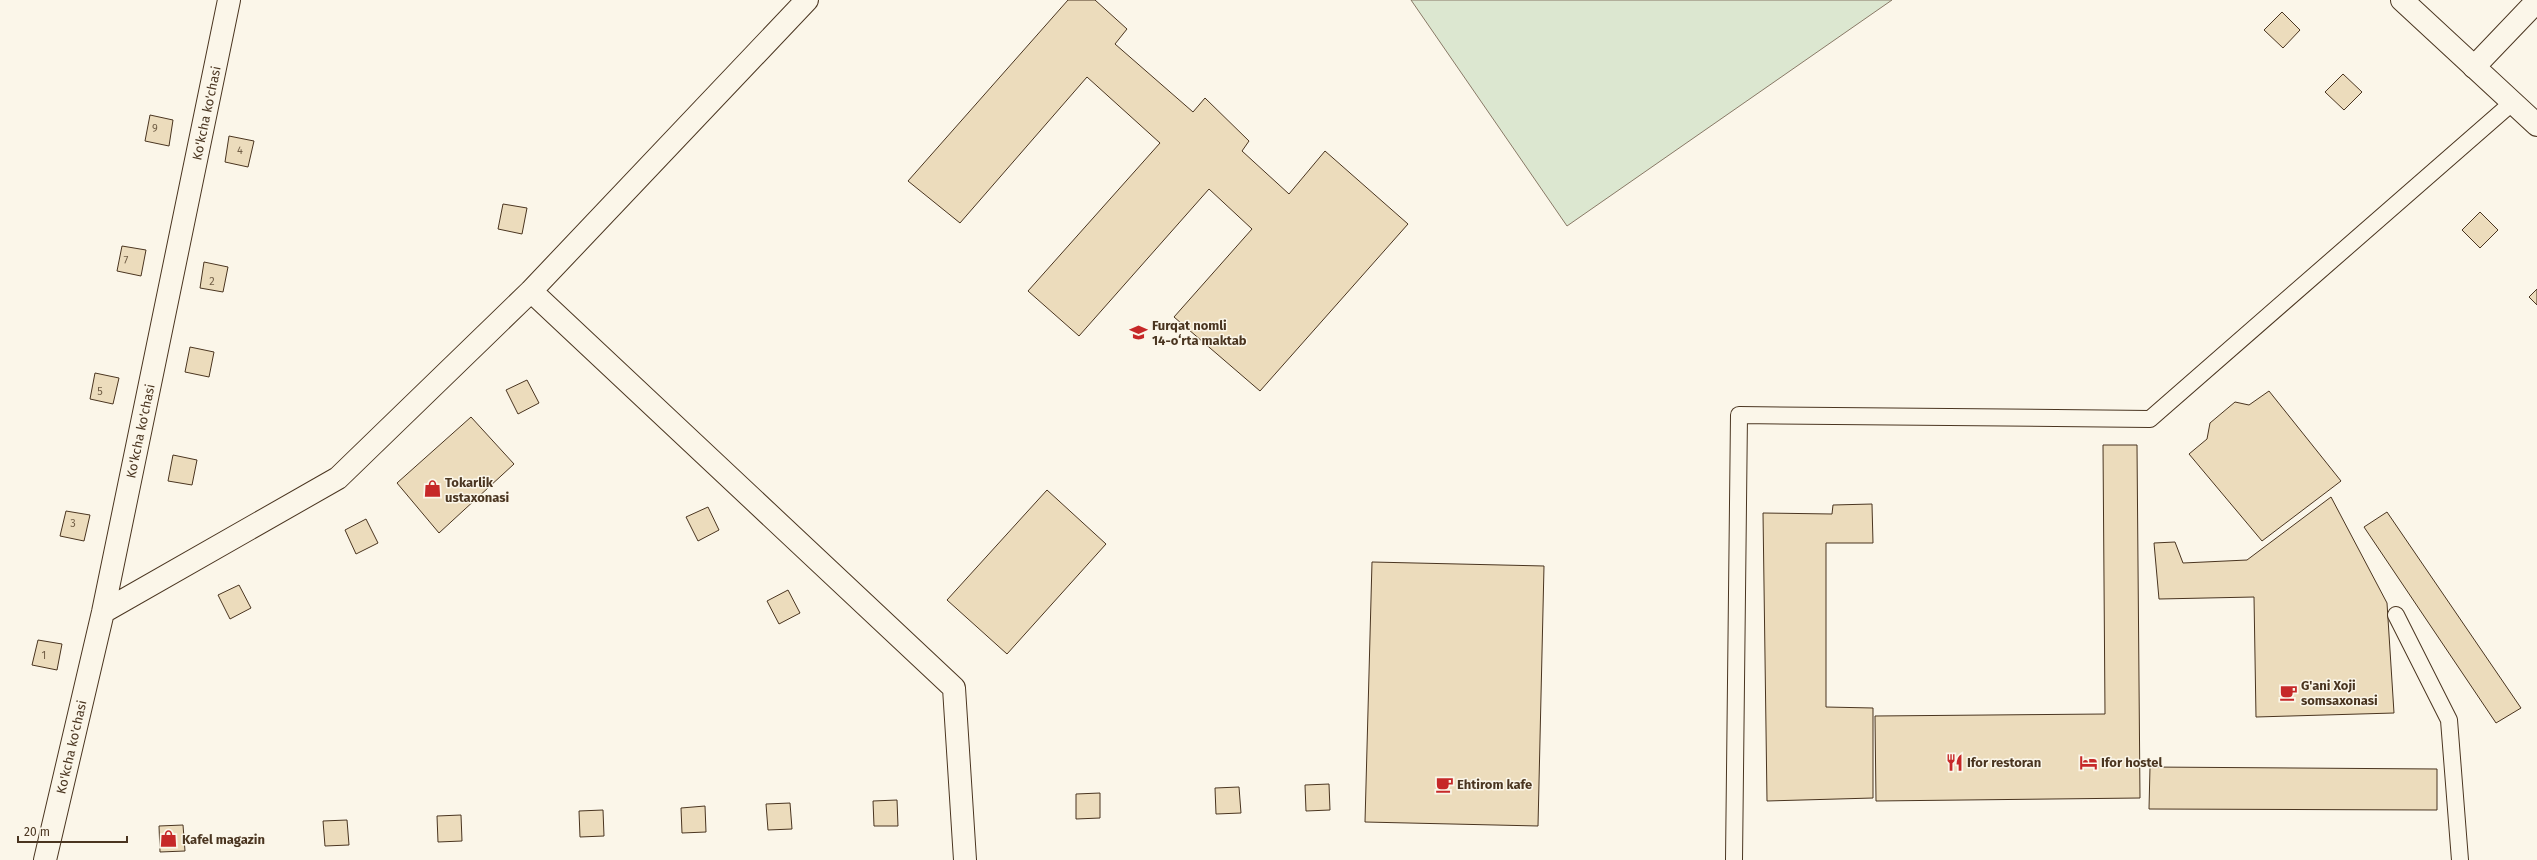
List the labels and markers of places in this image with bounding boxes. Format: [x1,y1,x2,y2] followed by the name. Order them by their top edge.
[1152,318,1247,348] place label: Furqat nomli 14-oʻrta maktab
[1129,322,1149,342] school or university icon: Furqat nomli 14-oʻrta maktab
[445,475,510,505] place label: Tokarlik ustaxonasi
[422,479,442,499] shop icon: Tokarlik ustaxonasi
[2301,678,2378,708] place label: G'ani Xoji somsaxonasi
[2278,682,2298,702] cafe icon: G'ani Xoji somsaxonasi
[1944,752,1964,772] restaurant icon: Ifor restoran
[2078,752,2098,772] hotel icon: Ifor hostel
[1967,755,2041,770] place label: Ifor restoran
[2101,755,2163,770] place label: Ifor hostel
[1434,774,1454,794] cafe icon: Ehtirom kafe
[1457,777,1532,792] place label: Ehtirom kafe
[159,829,179,849] shop icon: Kafel magazin
[182,832,265,847] place label: Kafel magazin

